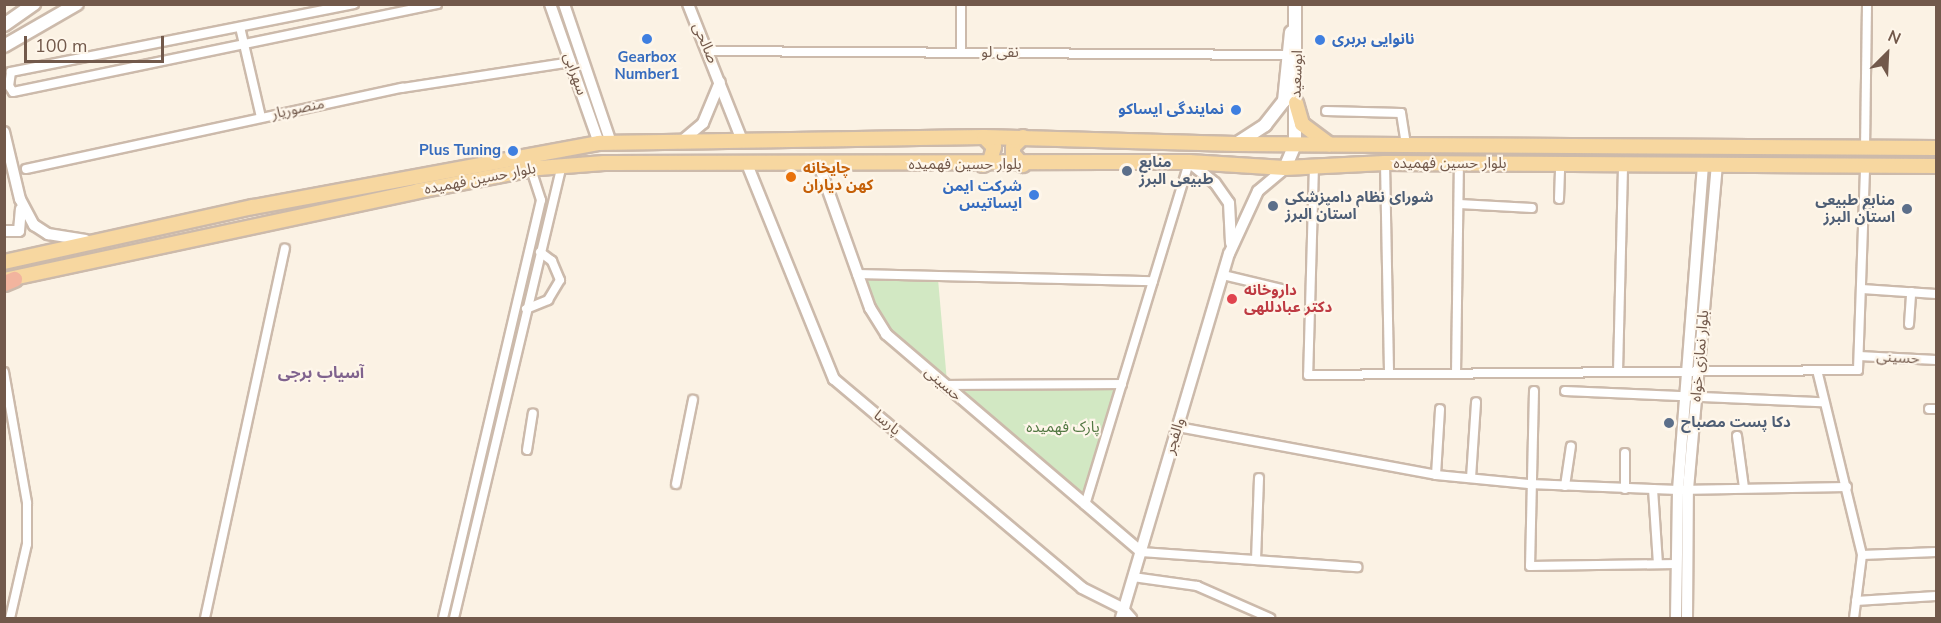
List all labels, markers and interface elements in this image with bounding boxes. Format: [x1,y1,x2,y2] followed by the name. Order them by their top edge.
[688,20,722,66] street label: صالحی
[27,24,166,62] scale bar
[1857,24,1917,84] north arrow
[1884,25,1904,50] text: N
[1332,31,1415,49] place label: نانوایی بربری
[640,32,654,46] marker: Gearbox Number1
[1313,33,1327,47] marker: نانوایی بربری
[35,34,87,58] text: 100 m
[981,44,1019,62] street label: نقی لو
[614,48,680,83] place label: Gearbox Number1
[559,50,591,98] street label: سهرابی
[1287,50,1307,98] street label: ابوسعید
[270,95,326,123] street label: منصوریار
[1118,101,1224,119] place label: نمایندگی ایساکو
[1229,103,1243,117] marker: نمایندگی ایساکو
[419,142,501,160] place label: Plus Tuning
[506,144,520,158] marker: Plus Tuning
[1139,153,1213,188] place label: منابع طبیعی البرز
[1393,155,1507,173] street label: بلوار حسین فهمیده
[908,156,1022,174] street label: بلوار حسین فهمیده
[423,159,537,199] street label: بلوار حسین فهمیده
[803,159,873,194] place label: چایخانه کهن دیاران
[1120,164,1134,178] marker: منابع طبیعی البرز
[784,170,798,184] marker: چایخانه کهن دیاران
[943,177,1022,212] place label: شرکت ایمن ایساتیس
[1027,188,1041,202] marker: شرکت ایمن ایساتیس
[1285,188,1433,223] place label: شورای نظام دامپزشکی استان البرز
[1815,191,1895,226] place label: منابع طبیعی استان البرز
[1266,199,1280,213] marker: شورای نظام دامپزشکی استان البرز
[1900,202,1914,216] marker: منابع طبیعی استان البرز
[1244,281,1332,316] place label: داروخانه دکتر عبادللهی
[1225,292,1239,306] marker: داروخانه دکتر عبادللهی
[1687,309,1713,403] street label: بلوار نمازی خواه
[1876,348,1920,368] street label: حسینی
[278,363,364,383] district label: آسیاب برجی
[921,363,965,405] street label: حسینی
[870,406,904,440] street label: پارسا
[1681,414,1791,432] place label: دکا پست مصباح
[1161,416,1189,456] street label: والفجر
[1662,416,1676,430] marker: دکا پست مصباح
[1026,419,1100,437] park label: پارک فهمیده

